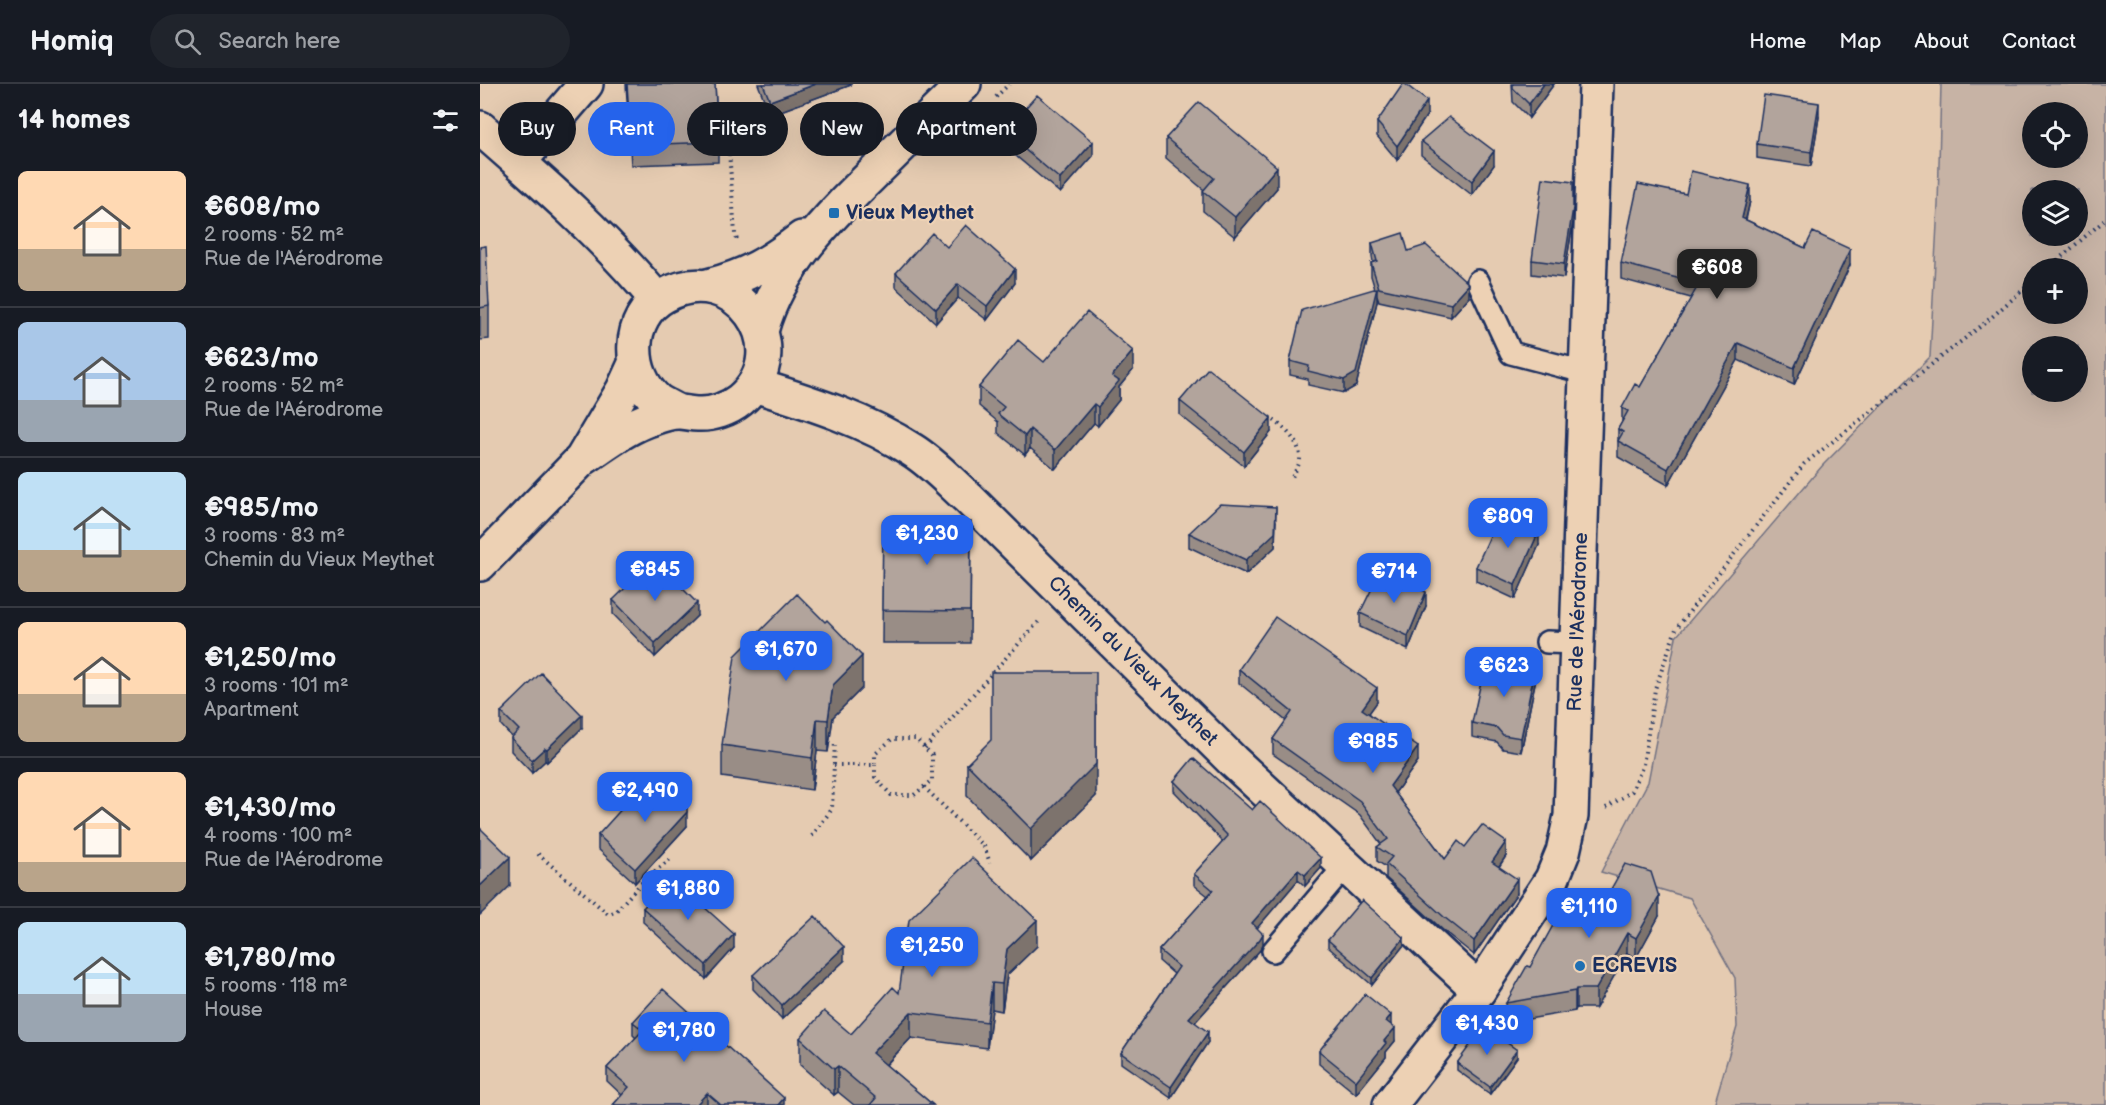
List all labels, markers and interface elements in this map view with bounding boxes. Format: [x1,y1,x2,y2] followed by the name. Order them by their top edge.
[150,14,570,68] search box
[30,25,114,58] text: Homiq
[171,25,204,58] icon: search
[219,28,340,55] text: Search here
[1749,29,1806,54] text: Home
[1839,29,1881,54] text: Map
[1914,29,1969,54] text: About
[2002,29,2076,54] text: Contact
[498,102,576,156] chip: Buy
[588,102,675,156] chip: Rent
[687,102,788,156] chip: Filters
[800,102,884,156] chip: New
[896,102,1037,156] chip: Apartment
[2022,102,2088,402] map controls
[2022,102,2088,168] button: locate
[429,104,462,137] icon: filters
[18,105,130,136] text: 14 homes
[2022,180,2088,246] button: layers
[204,192,320,223] text: €608/mo
[66,195,138,267] icon: home
[846,201,974,225] place label: Vieux Meythet
[827,206,841,220] marker: Vieux Meythet
[204,223,344,247] text: 2 rooms · 52 m²
[204,247,383,271] text: Rue de l'Aérodrome
[1681,249,1753,300] pin: €608
[1691,256,1743,280] text: €608
[2022,258,2088,324] button: +
[2022,336,2088,402] button: −
[204,343,319,374] text: €623/mo
[66,346,138,418] icon: home
[204,374,344,398] text: 2 rooms · 52 m²
[204,398,383,422] text: Rue de l'Aérodrome
[204,493,319,524] text: €985/mo
[66,496,138,568] icon: home
[1472,498,1544,549] pin: €809
[1482,505,1534,529] text: €809
[878,515,976,566] pin: €1,230
[895,522,959,546] text: €1,230
[204,524,345,548] text: 3 rooms · 83 m²
[1563,532,1593,712] street label: Rue de l'Aérodrome
[204,548,434,572] text: Chemin du Vieux Meythet
[619,551,691,602] pin: €845
[1358,553,1430,604] pin: €714
[630,558,680,582] text: €845
[1371,560,1417,584] text: €714
[1043,571,1223,751] street label: Chemin du Vieux Meythet
[737,631,835,682] pin: €1,670
[754,638,818,662] text: €1,670
[204,643,336,674] text: €1,250/mo
[66,646,138,718] icon: home
[1468,647,1540,698] pin: €623
[1479,654,1529,678] text: €623
[204,674,349,698] text: 3 rooms · 101 m²
[204,698,299,722] text: Apartment
[1337,723,1409,774] pin: €985
[1348,730,1398,754] text: €985
[596,772,694,823] pin: €2,490
[611,779,679,803] text: €2,490
[204,793,336,824] text: €1,430/mo
[66,796,138,868] icon: home
[204,824,352,848] text: 4 rooms · 100 m²
[204,848,383,872] text: Rue de l'Aérodrome
[639,870,737,921] pin: €1,880
[656,877,720,901] text: €1,880
[1540,888,1638,939] pin: €1,110
[1560,895,1618,919] text: €1,110
[883,927,981,978] pin: €1,250
[900,934,964,958] text: €1,250
[204,943,336,974] text: €1,780/mo
[66,946,138,1018] icon: home
[1592,954,1677,978] place label: ECREVIS
[1573,959,1587,973] marker: ECREVIS
[204,974,348,998] text: 5 rooms · 118 m²
[204,998,263,1022] text: House
[1438,1005,1536,1056] pin: €1,430
[635,1012,733,1063] pin: €1,780
[1455,1012,1519,1036] text: €1,430
[652,1019,716,1043] text: €1,780

